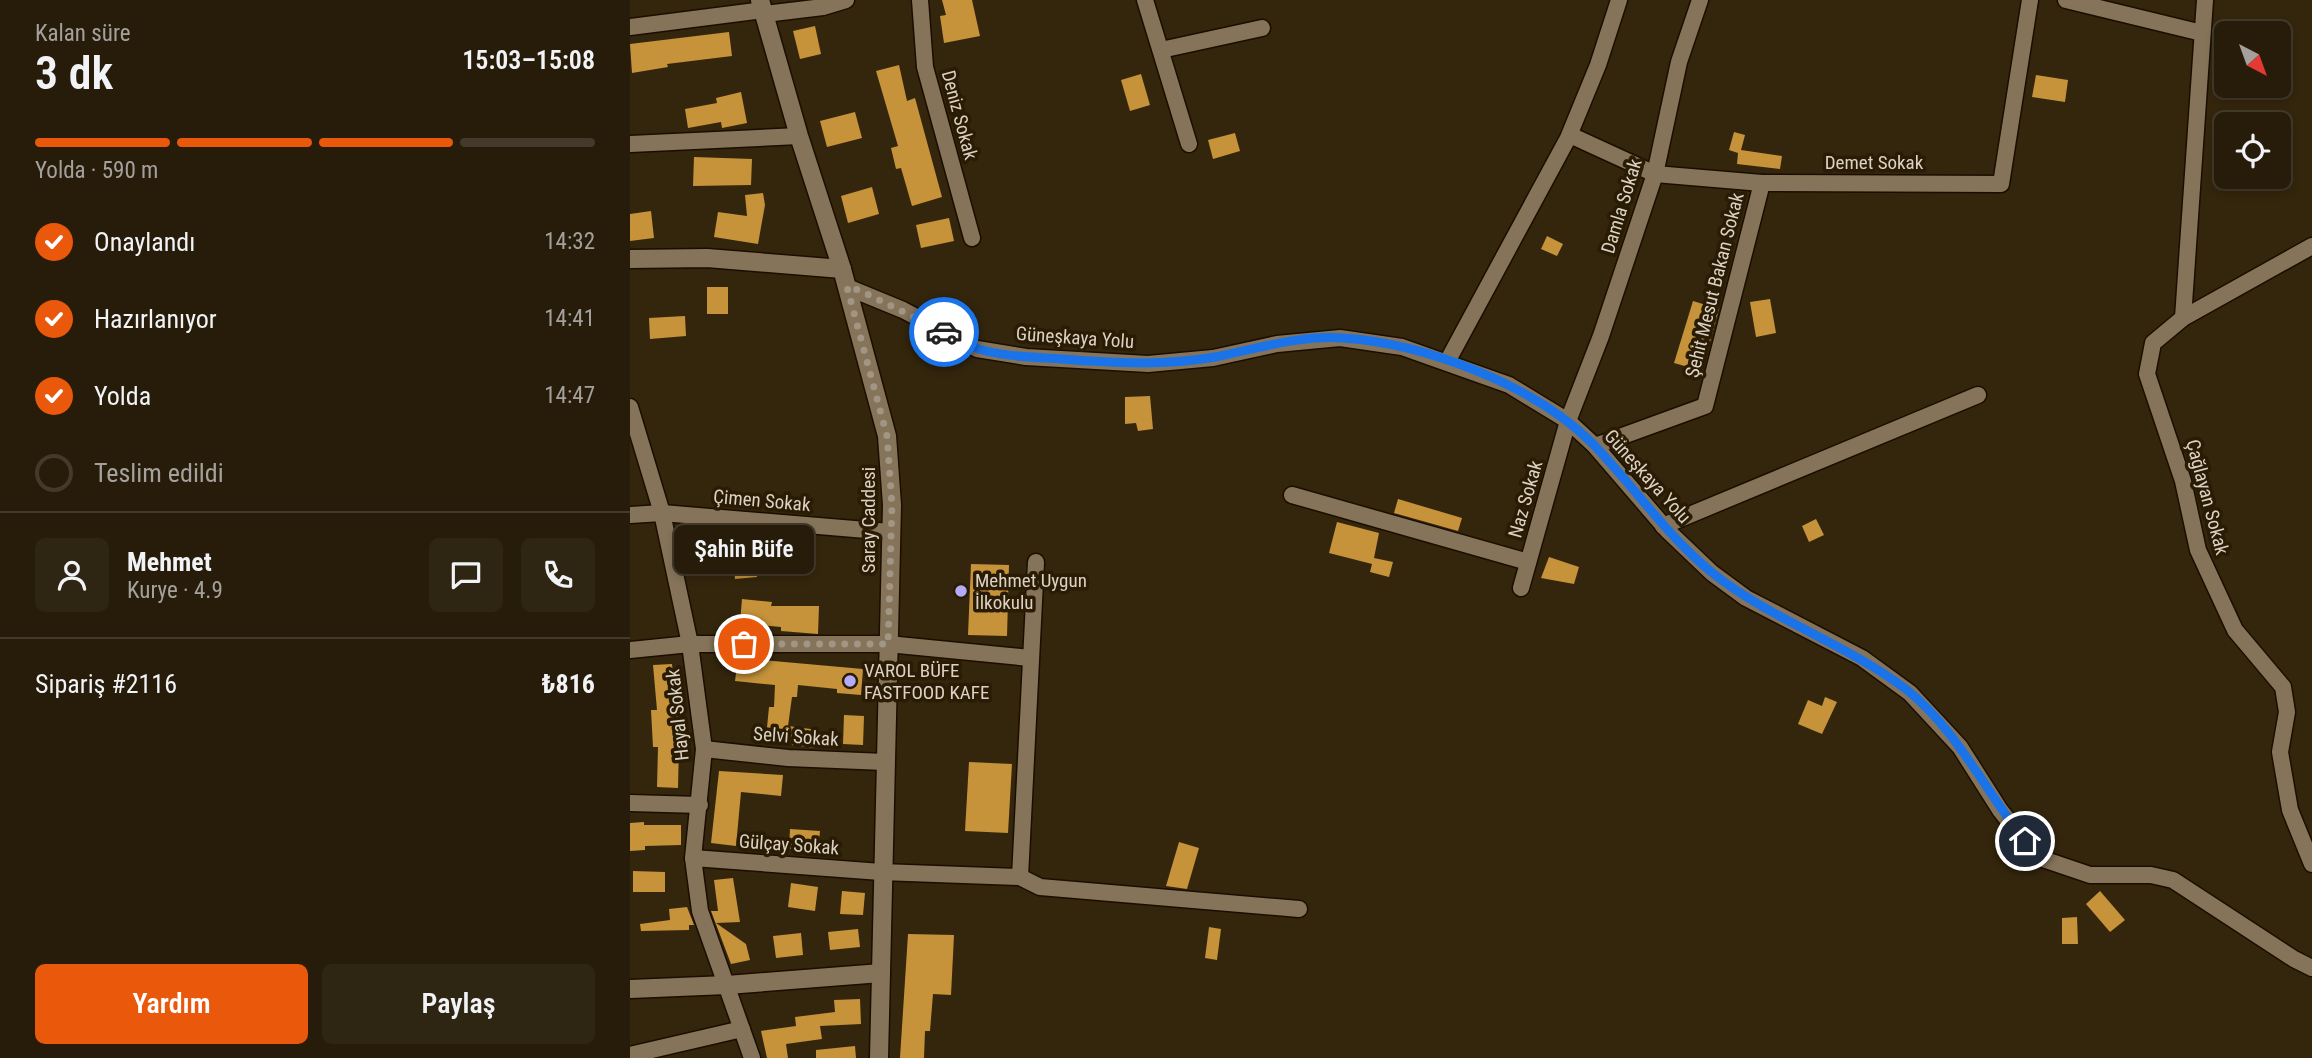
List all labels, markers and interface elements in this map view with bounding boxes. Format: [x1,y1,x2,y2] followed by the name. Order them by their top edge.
[35,20,130,47] text: Kalan süre
[2214,21,2291,98] north arrow
[2214,21,2291,189] map controls
[462,45,595,75] text: 15:03–15:08
[35,46,113,100] text: 3 dk
[937,68,983,163] street label: Deniz Sokak
[2214,112,2291,189] button: locate
[1825,151,1924,174] street label: Demet Sokak
[1596,156,1647,256] street label: Damla Sokak
[35,157,158,184] text: Yolda · 590 m
[1680,190,1749,380] street label: Şehit Mesut Bakan Sokak
[35,223,73,261] icon: check
[94,227,195,257] text: Onaylandı
[544,228,595,255] text: 14:32
[909,297,979,367] courier
[35,300,73,338] icon: check
[94,304,217,334] text: Hazırlanıyor
[544,305,595,332] text: 14:41
[925,313,963,351] icon: car
[1015,322,1135,353] street label: Güneşkaya Yolu
[35,377,73,415] icon: check
[94,381,151,411] text: Yolda
[544,382,595,409] text: 14:47
[1599,425,1696,528] street label: Güneşkaya Yolu
[2181,437,2234,558] street label: Çağlayan Sokak
[1504,457,1548,540] street label: Naz Sokak
[94,458,224,488] text: Teslim edildi
[857,467,880,573] street label: Saray Caddesi
[712,485,812,516] street label: Çimen Sokak
[674,525,814,574] callout: Şahin Büfe
[695,536,793,563] text: Şahin Büfe
[35,538,109,612] button: person
[429,538,503,612] button: chat
[521,538,595,612] button: phone
[127,547,212,577] text: Mehmet
[975,569,1087,614] place label: Mehmet Uygun İlkokulu
[127,577,223,604] text: Kurye · 4.9
[953,583,969,599] marker: Mehmet Uygun İlkokulu
[714,614,774,674] pin
[725,625,763,663] icon: bag
[864,659,989,704] place label: VAROL BÜFE FASTFOOD KAFE
[661,668,694,762] street label: Hayal Sokak
[35,669,177,699] text: Sipariş #2116
[542,669,595,699] text: ₺816
[842,673,858,689] marker: VAROL BÜFE FASTFOOD KAFE
[752,722,840,751] street label: Selvi Sokak
[1995,811,2055,871] pin
[2006,822,2044,860] icon: home
[738,830,840,860] street label: Gülçay Sokak
[35,964,308,1044] button: Yardım
[322,964,595,1044] button: Paylaş

